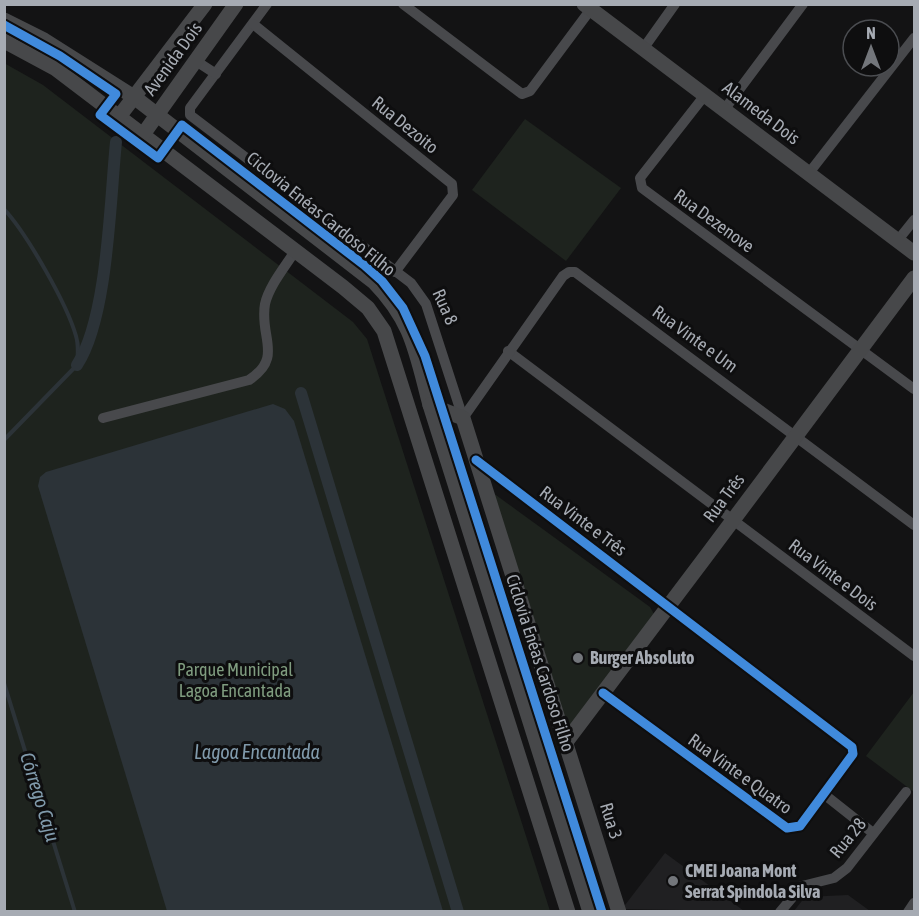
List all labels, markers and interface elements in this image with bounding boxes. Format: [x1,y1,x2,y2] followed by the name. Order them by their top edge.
[139,18,206,99] street label: Avenida Dois
[841,18,901,78] north arrow
[866,24,876,42] text: N
[718,77,804,148] street label: Alameda Dois
[368,92,443,158] street label: Rua Dezoito
[243,147,400,280] street label: Ciclovia Enéas Cardoso Filho
[670,185,758,257] street label: Rua Dezenove
[428,286,463,328] street label: Rua 8
[649,301,742,377] street label: Rua Vinte e Um
[699,469,749,526] street label: Rua Três
[536,481,631,560] street label: Rua Vinte e Três
[785,534,882,615] street label: Rua Vinte e Dois
[502,571,579,754] street label: Ciclovia Enéas Cardoso Filho
[590,647,694,668] place label: Burger Absoluto
[571,651,585,665] marker: Burger Absoluto
[177,659,293,701] park label: Parque Municipal Lagoa Encantada
[684,729,796,818] street label: Rua Vinte e Quatro
[194,740,320,763] water label: Lagoa Encantada
[16,750,65,845] water label: Córrego Caju
[596,800,627,842] street label: Rua 3
[825,813,870,862] street label: Rua 28
[685,860,820,902] place label: CMEI Joana Mont Serrat Spindola Silva
[666,874,680,888] marker: CMEI Joana Mont Serrat Spindola Silva

